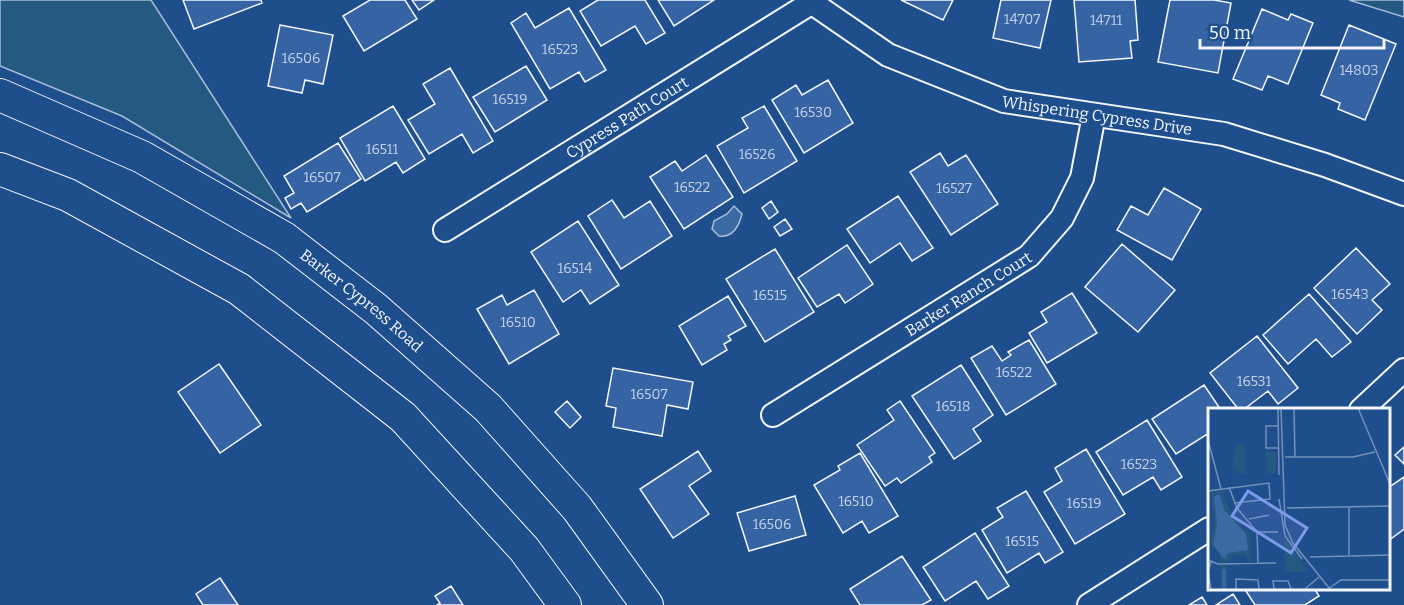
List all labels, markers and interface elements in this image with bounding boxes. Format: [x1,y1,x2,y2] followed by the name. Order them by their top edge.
[1004,11,1040,28] house number: 14707
[1090,12,1122,29] house number: 14711
[1200,12,1384,50] scale bar
[1209,22,1251,44] text: 50 m
[542,41,578,58] house number: 16523
[282,50,320,67] house number: 16506
[1339,62,1379,79] house number: 14803
[562,72,692,163] street label: Cypress Path Court
[493,91,527,108] house number: 16519
[1001,92,1193,139] street label: Whispering Cypress Drive
[794,104,832,121] house number: 16530
[366,141,398,158] house number: 16511
[739,146,775,163] house number: 16526
[303,169,341,186] house number: 16507
[674,179,710,196] house number: 16522
[936,180,972,197] house number: 16527
[296,245,427,356] street label: Barker Cypress Road
[902,248,1036,340] street label: Barker Ranch Court
[558,260,592,277] house number: 16514
[1331,286,1369,303] house number: 16543
[753,287,787,304] house number: 16515
[500,314,536,331] house number: 16510
[996,364,1032,381] house number: 16522
[1237,373,1272,390] house number: 16531
[630,386,668,403] house number: 16507
[935,398,971,415] house number: 16518
[1208,408,1389,590] inset map
[1121,456,1157,473] house number: 16523
[838,493,874,510] house number: 16510
[1067,495,1101,512] house number: 16519
[753,516,791,533] house number: 16506
[1005,533,1039,550] house number: 16515

